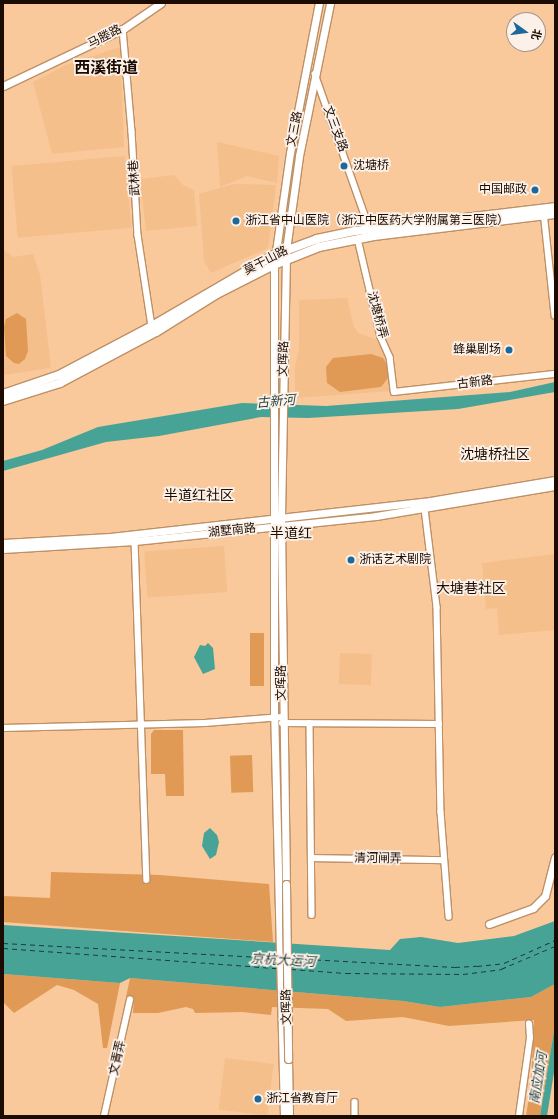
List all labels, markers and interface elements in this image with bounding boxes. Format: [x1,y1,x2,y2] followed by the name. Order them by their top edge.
[506,12,546,52] north arrow
[86,22,124,52] street label: 马塍路
[530,28,544,41] text: 北
[74,58,138,78] district label: 西溪街道
[320,104,350,154] street label: 文三支路
[284,110,306,148] street label: 文三路
[353,159,389,173] place label: 沈塘桥
[127,160,143,196] street label: 武林巷
[338,160,350,172] marker: 沈塘桥
[479,183,527,197] place label: 中国邮政
[530,185,540,195] marker: 中国邮政
[245,214,509,228] place label: 浙江省中山医院（浙江中医药大学附属第三医院）
[230,215,242,227] marker: 浙江省中山医院（浙江中医药大学附属第三医院）
[241,244,291,278] street label: 莫干山路
[364,290,390,340] street label: 沈塘桥弄
[276,341,292,377] street label: 文晖路
[453,343,501,357] place label: 蜂巢剧场
[504,345,514,355] marker: 蜂巢剧场
[456,374,494,392] street label: 古新路
[256,393,296,411] water label: 古新河
[460,446,530,462] district label: 沈塘桥社区
[164,487,234,503] district label: 半道红社区
[207,521,257,541] street label: 湖墅南路
[270,525,312,541] district label: 半道红
[359,553,431,567] place label: 浙话艺术剧院
[346,555,356,565] marker: 浙话艺术剧院
[436,580,506,596] district label: 大塘巷社区
[275,665,289,701] street label: 文晖路
[354,851,402,867] street label: 清河闸弄
[250,952,316,970] water label: 京杭大运河
[279,989,295,1025] street label: 文晖路
[107,1039,129,1077] street label: 文青弄
[527,1051,551,1105] water label: 南应加河
[266,1092,338,1106] place label: 浙江省教育厅
[253,1094,263,1104] marker: 浙江省教育厅

